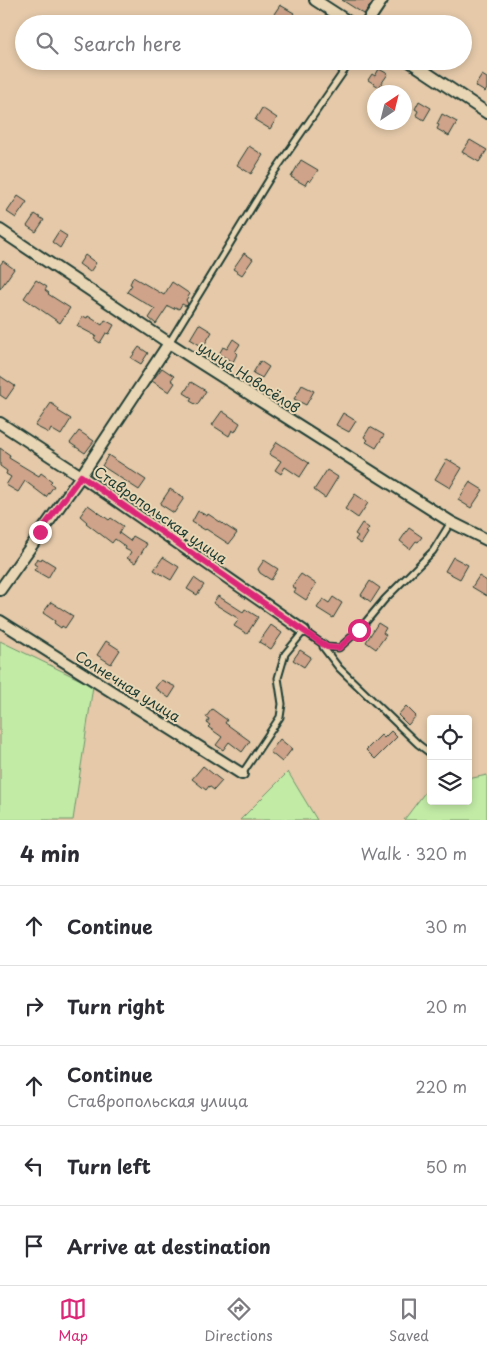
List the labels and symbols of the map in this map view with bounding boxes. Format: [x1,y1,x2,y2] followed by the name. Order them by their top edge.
[367,85,412,130] north arrow
[194,336,304,418] street label: улица Новосёлов
[90,461,232,569] street label: Ставропольская улица
[29,521,52,544] route end
[348,619,371,642] route start
[71,645,185,727] street label: Солнечная улица

